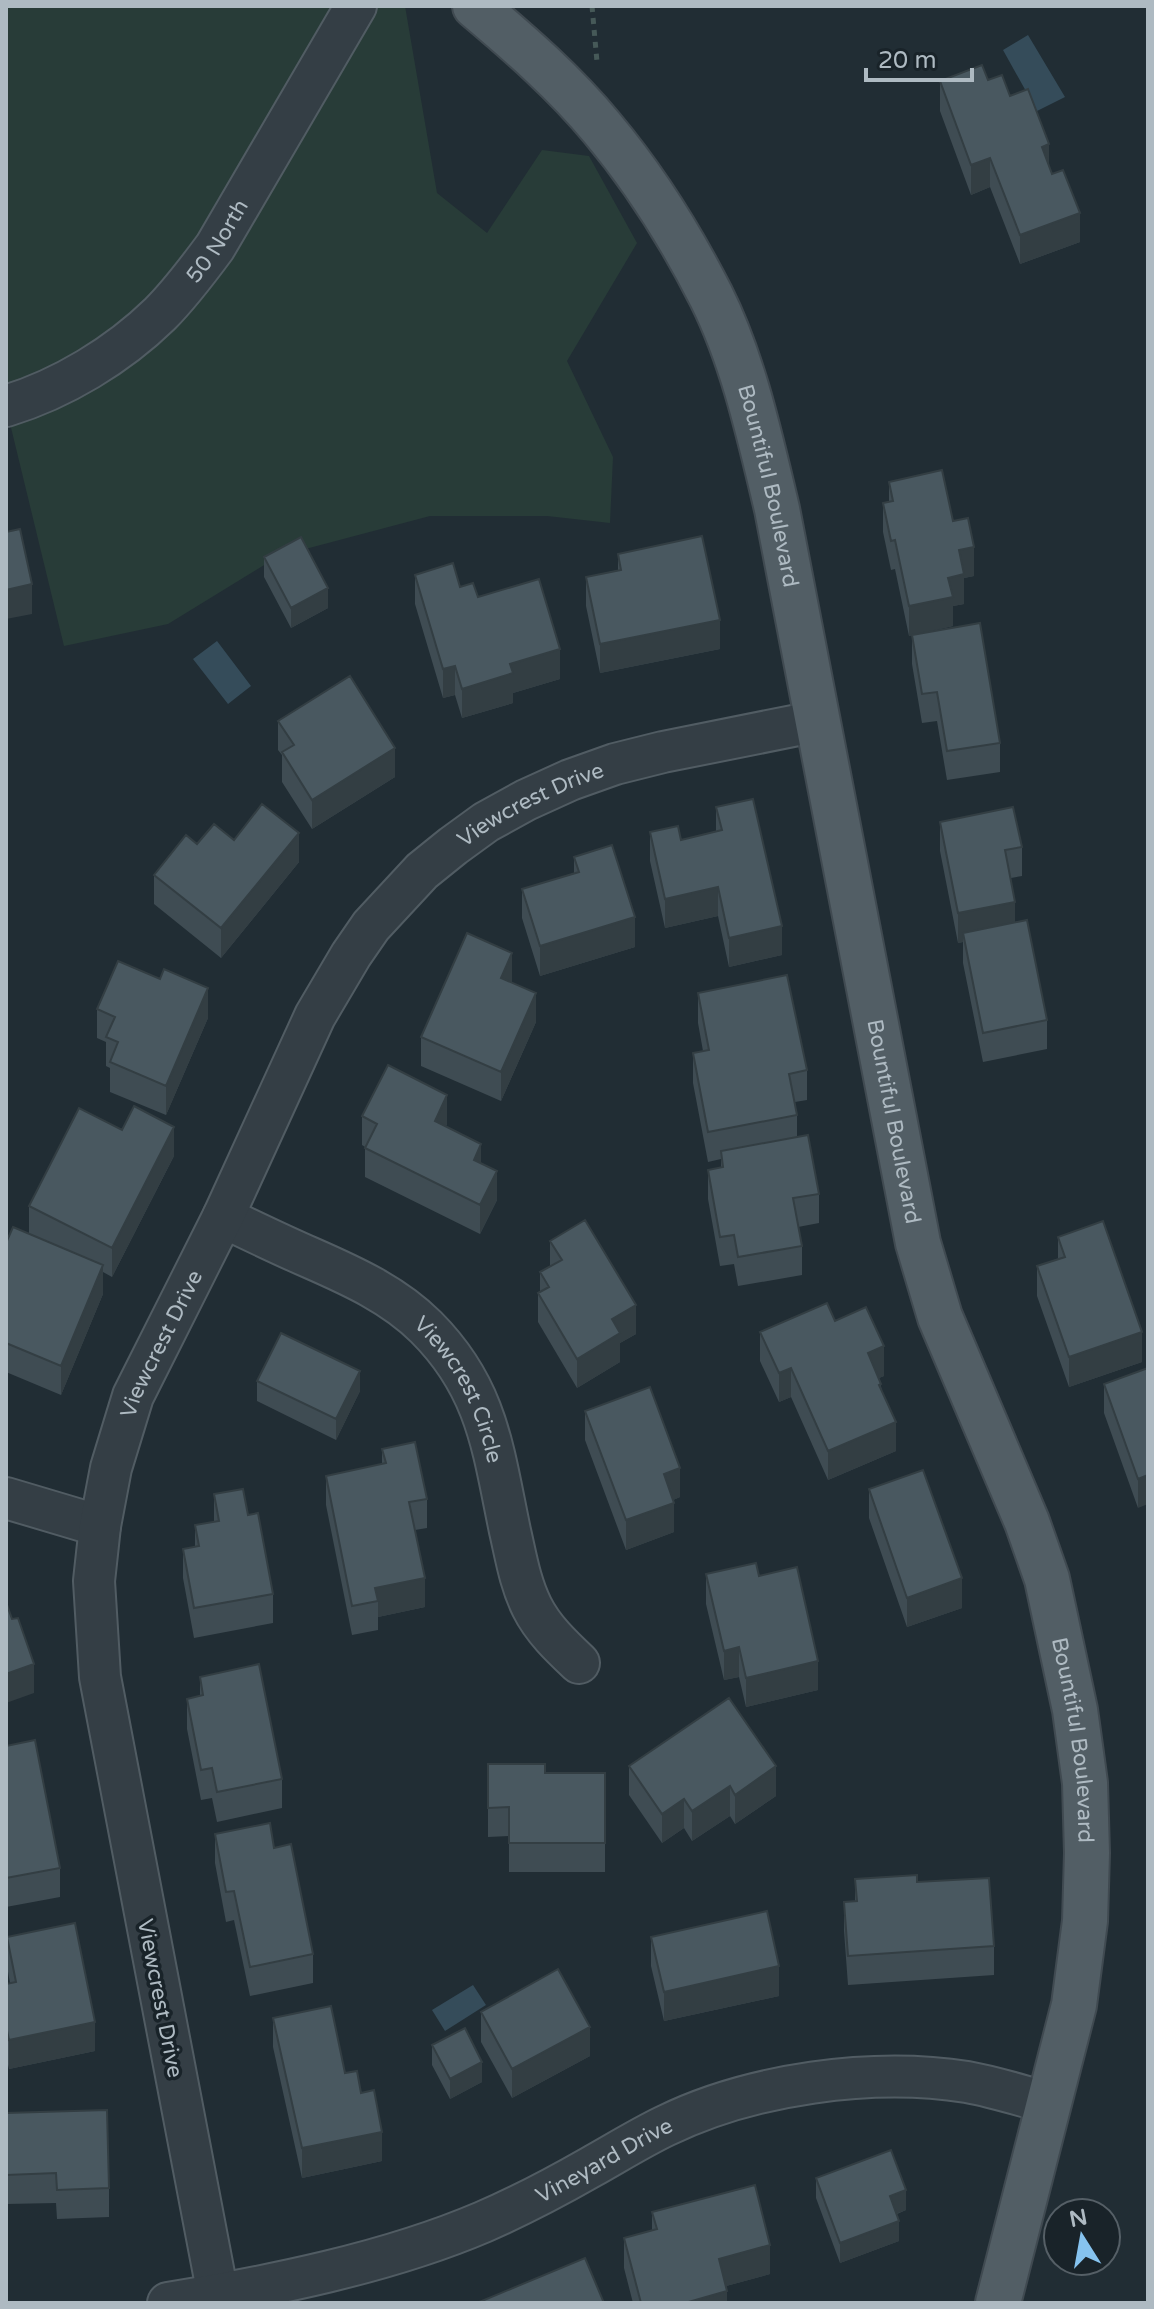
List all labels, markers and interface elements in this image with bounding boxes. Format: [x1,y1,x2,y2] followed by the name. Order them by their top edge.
[866,32,972,82] scale bar
[878,46,936,75] text: 20 m
[181,195,254,288] street label: 50 North
[732,381,804,590] street label: Bountiful Boulevard
[452,757,607,853] street label: Viewcrest Drive
[861,1017,926,1226] street label: Bountiful Boulevard
[115,1266,208,1421] street label: Viewcrest Drive
[408,1311,508,1466] street label: Viewcrest Circle
[1046,1635,1099,1843] street label: Bountiful Boulevard
[132,1917,188,2080] street label: Viewcrest Drive
[532,2112,677,2209] street label: Vineyard Drive
[1042,2197,1122,2277] north arrow
[1067,2204,1090,2233] text: N

